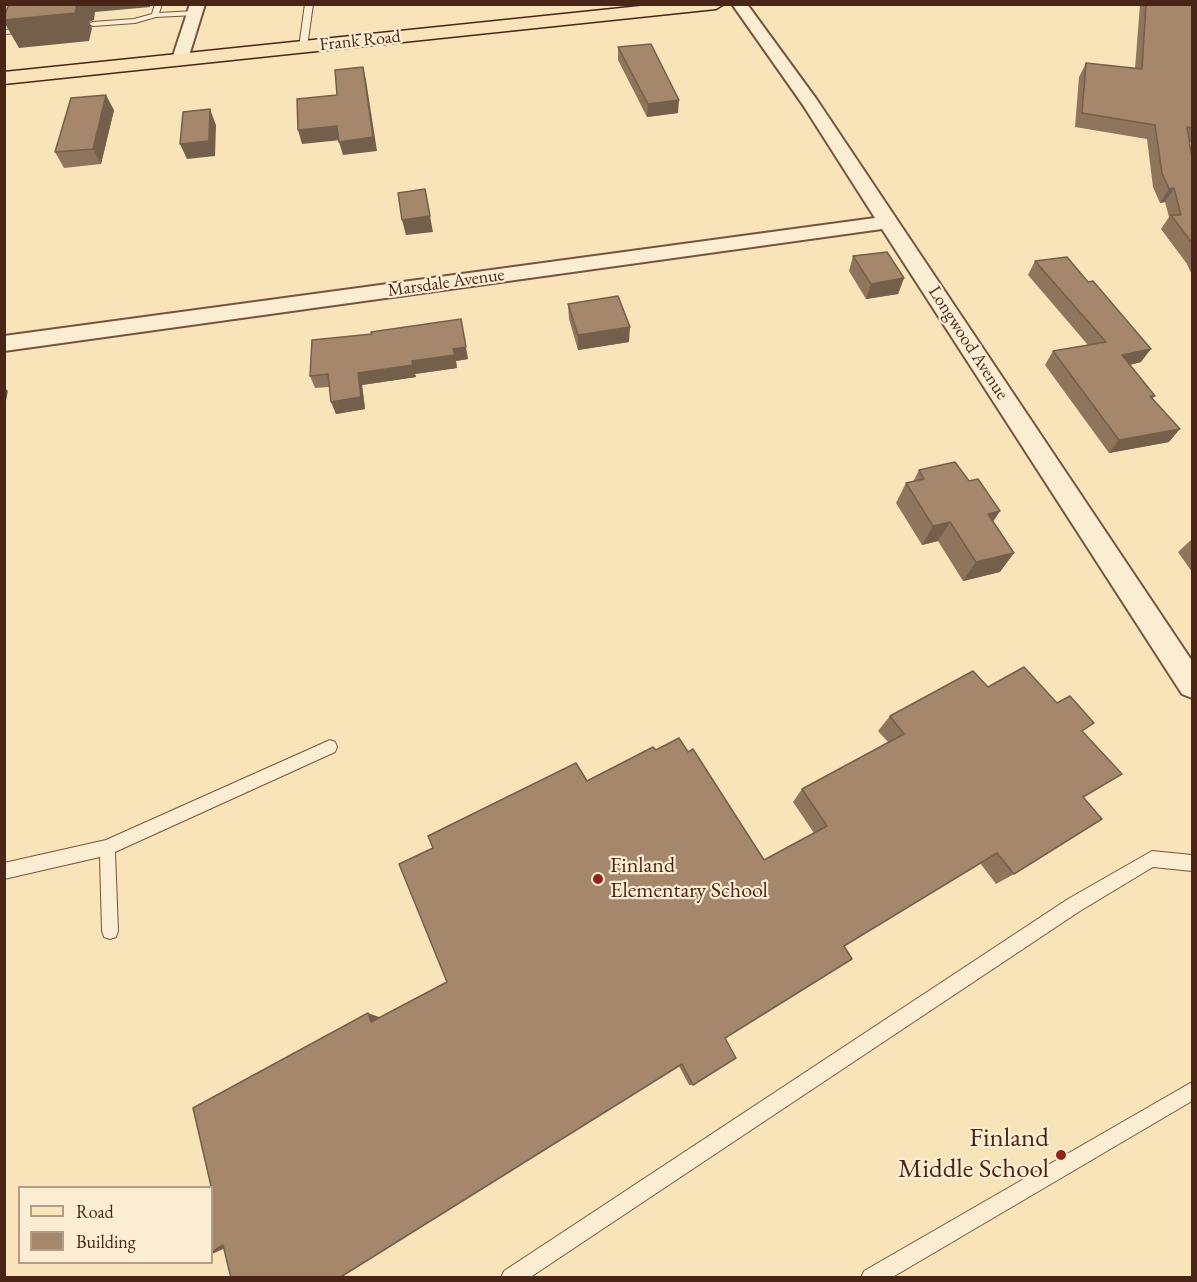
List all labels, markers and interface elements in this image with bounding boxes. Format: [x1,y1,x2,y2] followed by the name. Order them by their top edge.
[318,26,402,56] street label: Frank Road
[386,264,506,302] street label: Marsdale Avenue
[923,282,1013,404] street label: Longwood Avenue
[610,853,768,904] place label: Finland Elementary School
[591,872,605,886] marker: Finland Elementary School
[898,1123,1049,1186] place label: Finland Middle School
[1054,1148,1068,1162] marker: Finland Middle School
[18,1186,213,1264] legend
[76,1200,114,1223] text: Road
[76,1230,136,1253] text: Building

